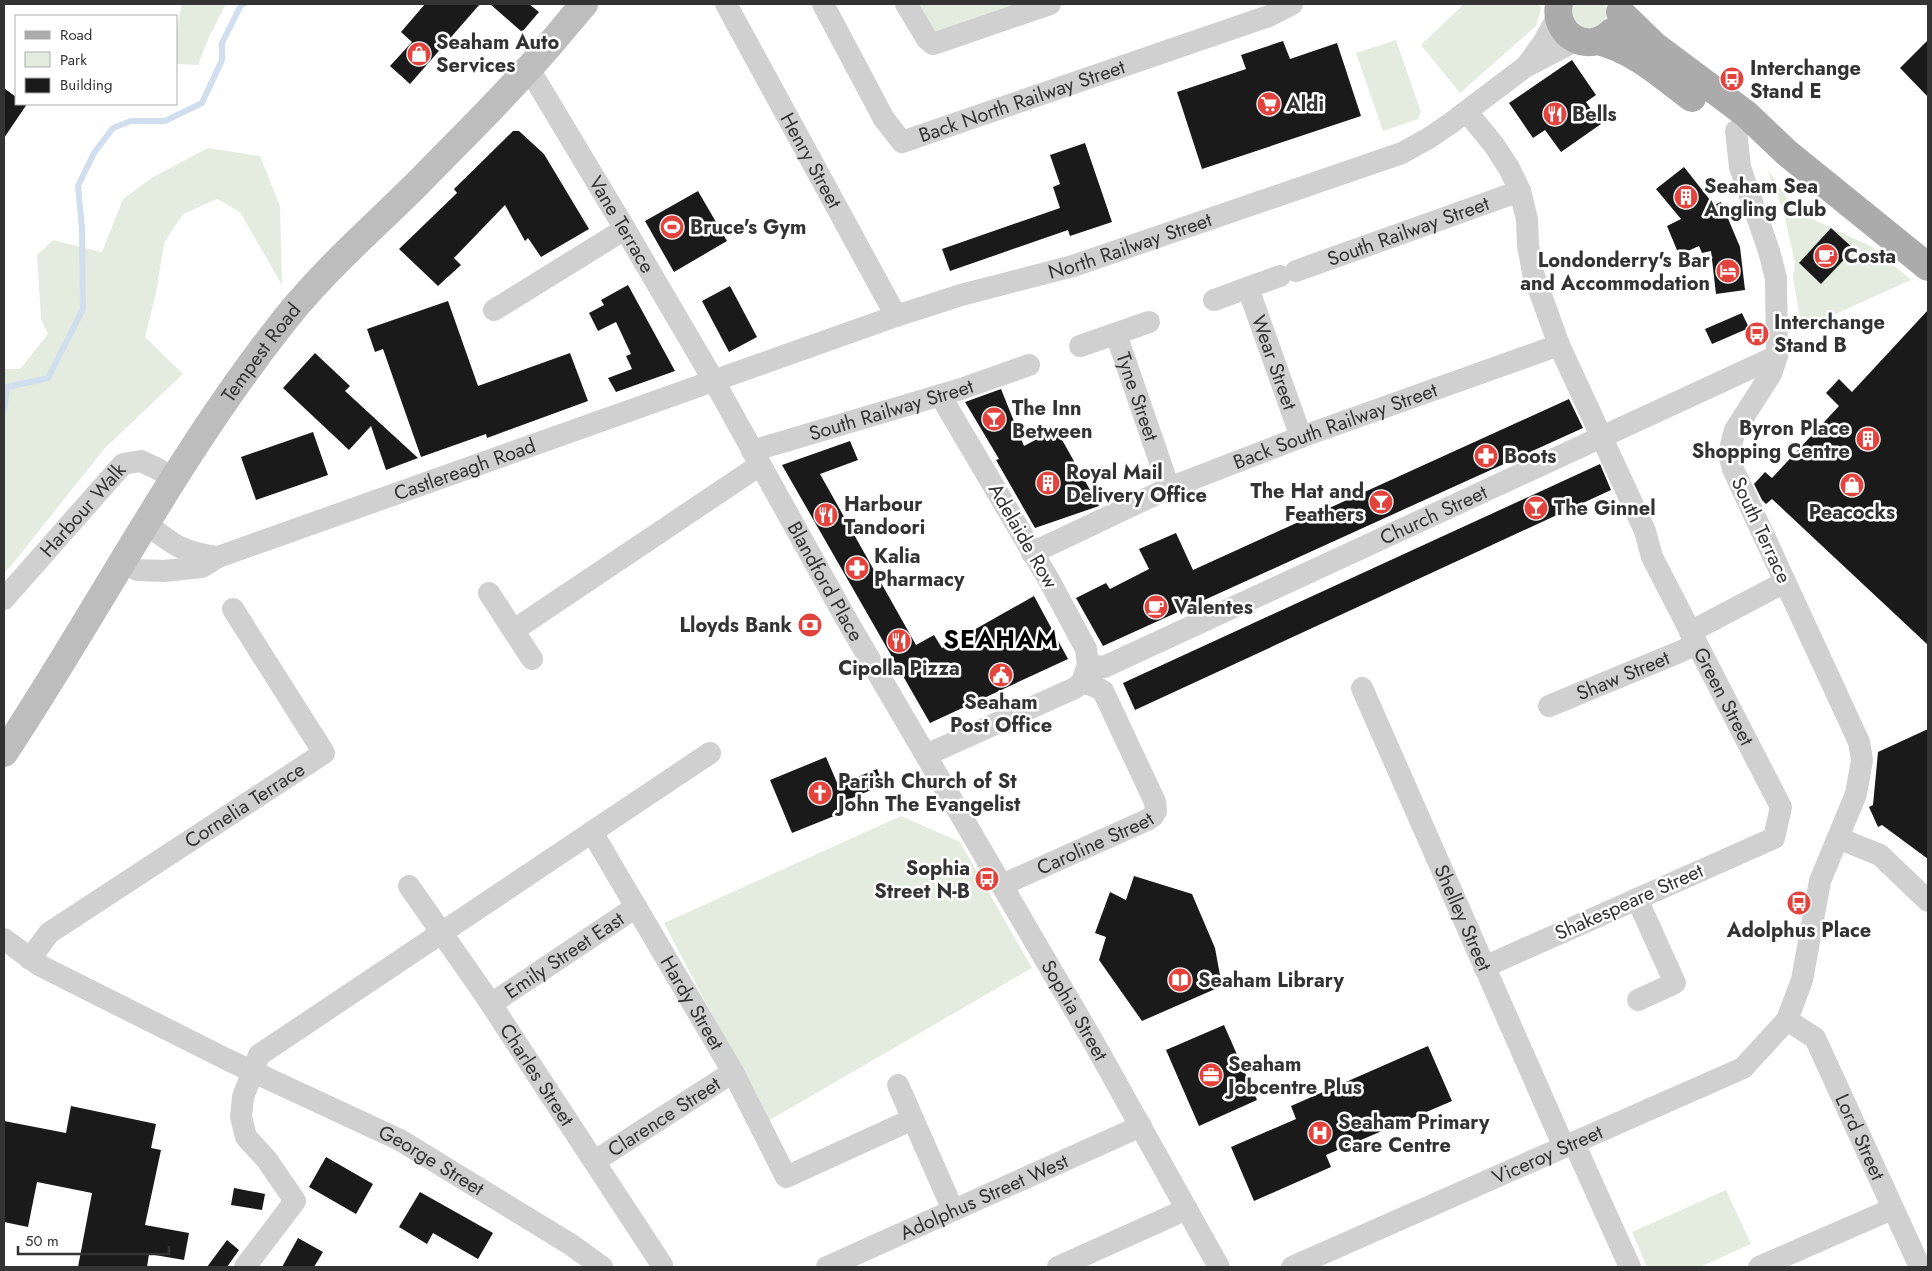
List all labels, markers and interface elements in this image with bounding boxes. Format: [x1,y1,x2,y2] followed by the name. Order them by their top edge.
[15,15,178,105] legend
[60,24,92,46] text: Road
[436,28,559,80] place label: Seaham Auto Services
[406,41,432,67] shop icon: Seaham Auto Services
[60,49,87,71] text: Park
[915,52,1129,150] street label: Back North Railway Street
[1750,54,1861,106] place label: Interchange Stand E
[1719,66,1745,92] bus stop icon: Interchange Stand E
[60,74,112,96] text: Building
[1285,90,1324,119] place label: Aldi
[1256,91,1282,117] supermarket icon: Aldi
[1572,100,1617,129] place label: Bells
[1542,101,1568,127] restaurant icon: Bells
[773,107,849,214] street label: Henry Street
[582,170,662,278] street label: Vane Terrace
[1703,172,1826,224] place label: Seaham Sea Angling Club
[1673,184,1699,210] building icon: Seaham Sea Angling Club
[1323,189,1493,273] street label: South Railway Street
[1045,205,1216,286] street label: North Railway Street
[690,213,806,242] place label: Bruce's Gym
[659,214,685,240] sports icon: Bruce's Gym
[1844,242,1896,271] place label: Costa
[1813,243,1839,269] cafe icon: Costa
[1520,246,1711,298] place label: Londonderry's Bar and Accommodation
[1715,258,1741,284] hotel icon: Londonderry's Bar and Accommodation
[214,297,307,408] street label: Tempest Road
[1774,308,1885,360] place label: Interchange Stand B
[1244,311,1305,414] street label: Wear Street
[1744,321,1770,347] bus stop icon: Interchange Stand B
[1109,348,1166,445] street label: Tyne Street
[805,371,977,448] street label: South Railway Street
[1229,375,1441,476] street label: Back South Railway Street
[1012,394,1092,446] place label: The Inn Between
[981,406,1007,432] bar icon: The Inn Between
[1692,414,1850,466] place label: Byron Place Shopping Centre
[1855,426,1881,452] building icon: Byron Place Shopping Centre
[390,431,540,508] street label: Castlereagh Road
[1504,442,1556,471] place label: Boots
[1473,443,1499,469] pharmacy icon: Boots
[33,456,132,563] street label: Harbour Walk
[1066,458,1207,510] place label: Royal Mail Delivery Office
[1035,470,1061,496] building icon: Royal Mail Delivery Office
[1724,472,1798,588] street label: South Terrace
[1839,472,1865,498] shop icon: Peacocks
[1250,477,1364,529] place label: The Hat and Feathers
[1375,477,1492,552] street label: Church Street
[981,478,1065,594] street label: Adelaide Row
[1368,489,1394,515] bar icon: The Hat and Feathers
[844,490,925,542] place label: Harbour Tandoori
[1554,494,1656,523] place label: The Ginnel
[1523,495,1549,521] bar icon: The Ginnel
[1809,498,1895,527] place label: Peacocks
[813,502,839,528] restaurant icon: Harbour Tandoori
[780,516,871,647] street label: Blandford Place
[874,542,965,594] place label: Kalia Pharmacy
[844,555,870,581] pharmacy icon: Kalia Pharmacy
[1173,593,1253,622] place label: Valentes
[1143,594,1169,620] cafe icon: Valentes
[680,611,792,640] place label: Lloyds Bank
[797,612,823,638] bank icon: Lloyds Bank
[943,621,1059,657] district label: SEAHAM
[886,628,912,654] restaurant icon: Cipolla Pizza
[1686,642,1761,751] street label: Green Street
[1572,643,1674,708] street label: Shaw Street
[838,654,960,683] place label: Cipolla Pizza
[988,662,1014,688] public building icon: Seaham Post Office
[950,688,1052,740] place label: Seaham Post Office
[179,755,311,855] street label: Cornelia Terrace
[834,767,1021,819] place label: Parish Church of St John The Evangelist
[807,780,833,806] church icon: Parish Church of St John The Evangelist
[1032,805,1160,882] street label: Caroline Street
[874,854,970,906] place label: Sophia Street N-B
[1550,856,1708,948] street label: Shakespeare Street
[1427,860,1499,976] street label: Shelley Street
[974,866,1000,892] bus stop icon: Sophia Street N-B
[1786,890,1812,916] bus stop icon: Adolphus Place
[499,904,630,1006] street label: Emily Street East
[1726,916,1871,945] place label: Adolphus Place
[653,950,731,1055] street label: Hardy Street
[1034,954,1116,1066] street label: Sophia Street
[1198,966,1345,995] place label: Seaham Library
[1167,967,1193,993] library icon: Seaham Library
[493,1017,582,1132] street label: Charles Street
[1224,1050,1362,1102] place label: Seaham Jobcentre Plus
[1198,1062,1224,1088] office icon: Seaham Jobcentre Plus
[602,1069,726,1164] street label: Clarence Street
[1828,1089,1893,1185] street label: Lord Street
[1338,1108,1490,1160] place label: Seaham Primary Care Centre
[374,1117,490,1203] street label: George Street
[1487,1117,1607,1191] street label: Viceroy Street
[1307,1120,1333,1146] hospital icon: Seaham Primary Care Centre
[895,1146,1073,1247] street label: Adolphus Street West
[18,1224,169,1256] scale bar
[25,1230,59,1252] text: 50 m

